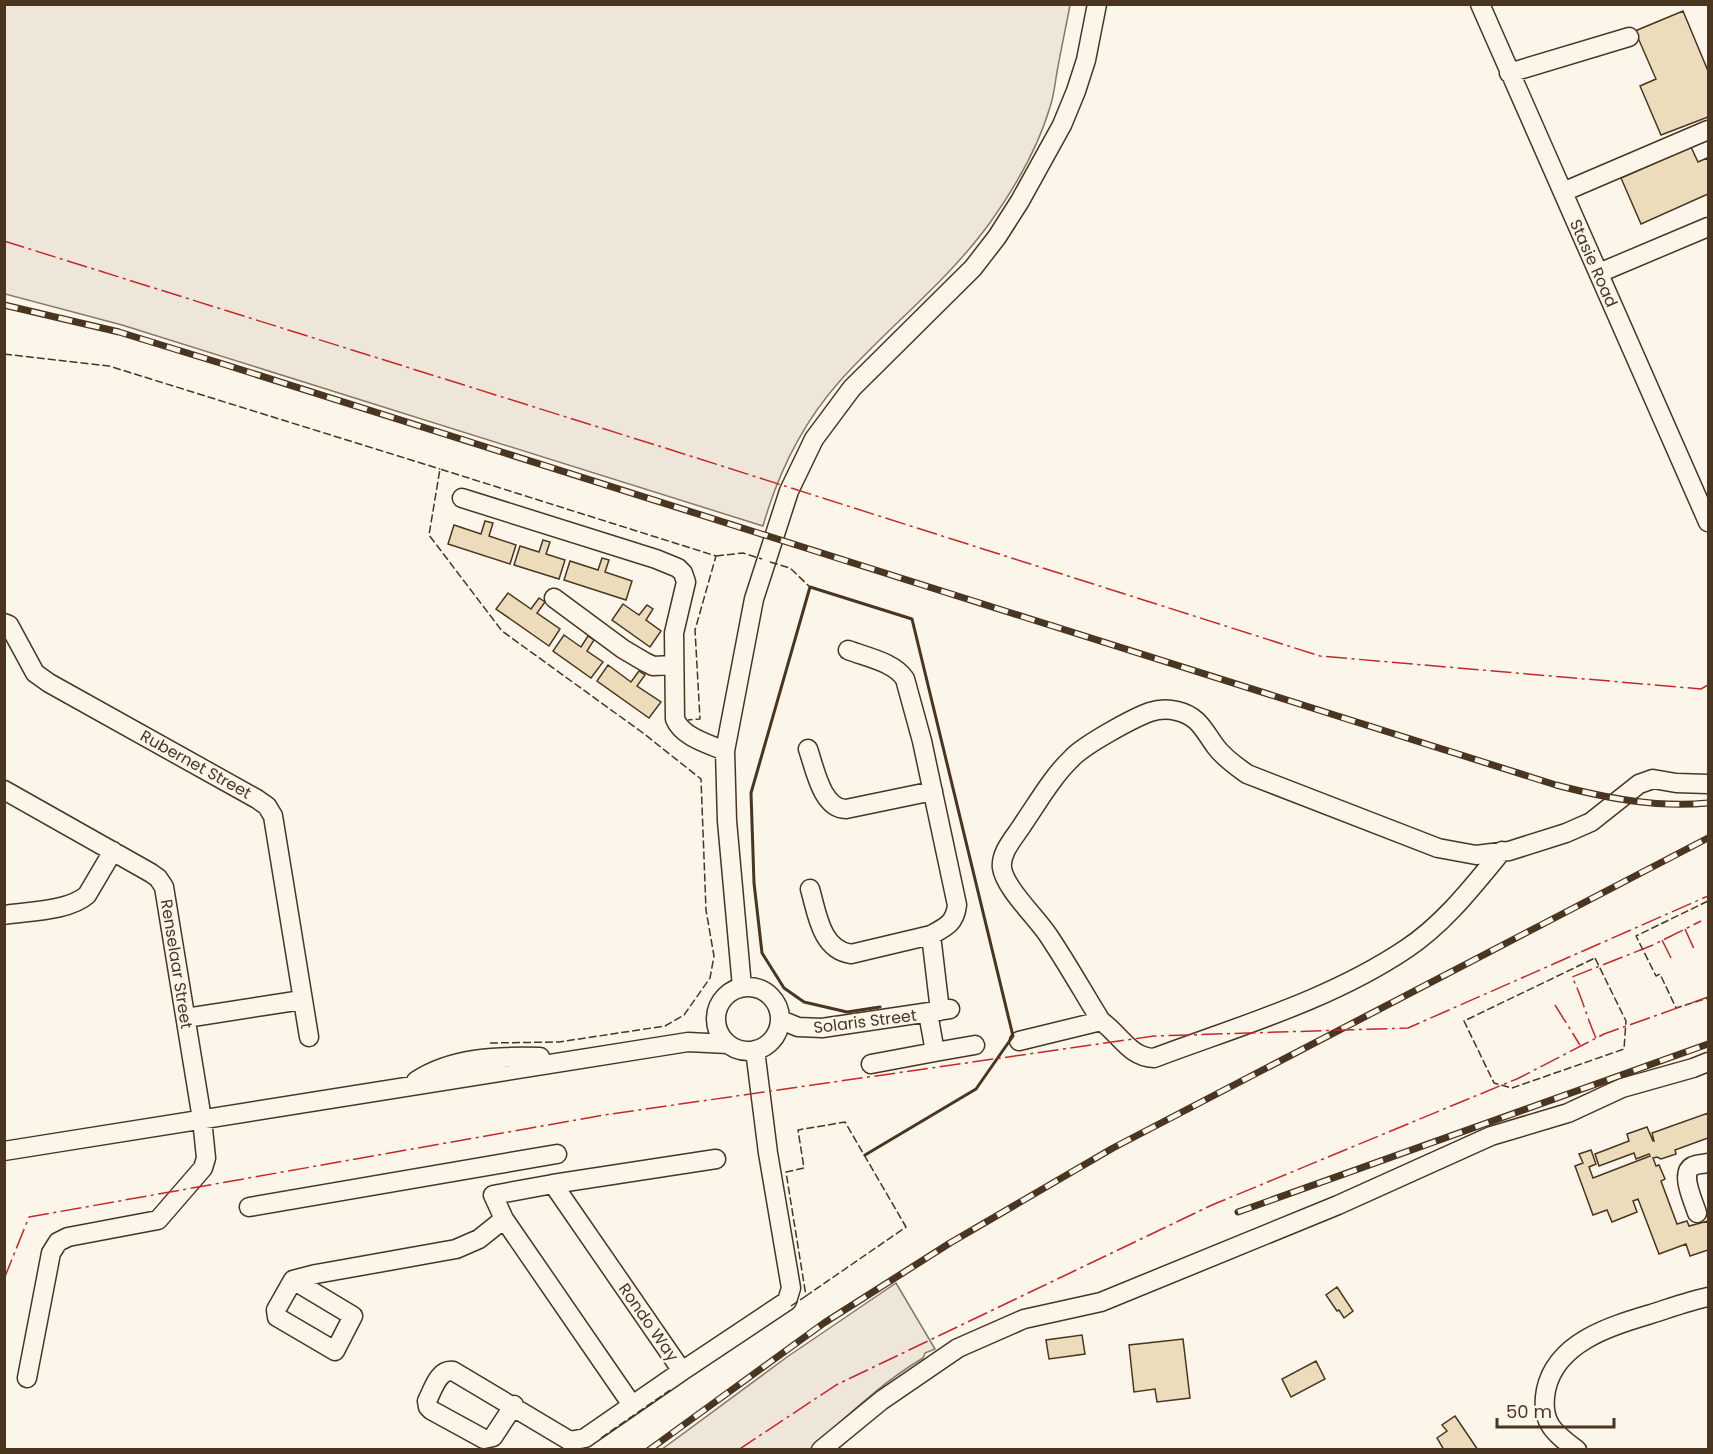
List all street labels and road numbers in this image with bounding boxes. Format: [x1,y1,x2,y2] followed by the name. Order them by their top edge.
[1564,216,1623,311] street label: Stasie Road
[136,724,256,805] street label: Rubernet Street
[155,898,198,1031] street label: Renselaar Street
[812,1004,918,1039] street label: Solaris Street
[613,1278,684,1366] street label: Rondo Way

